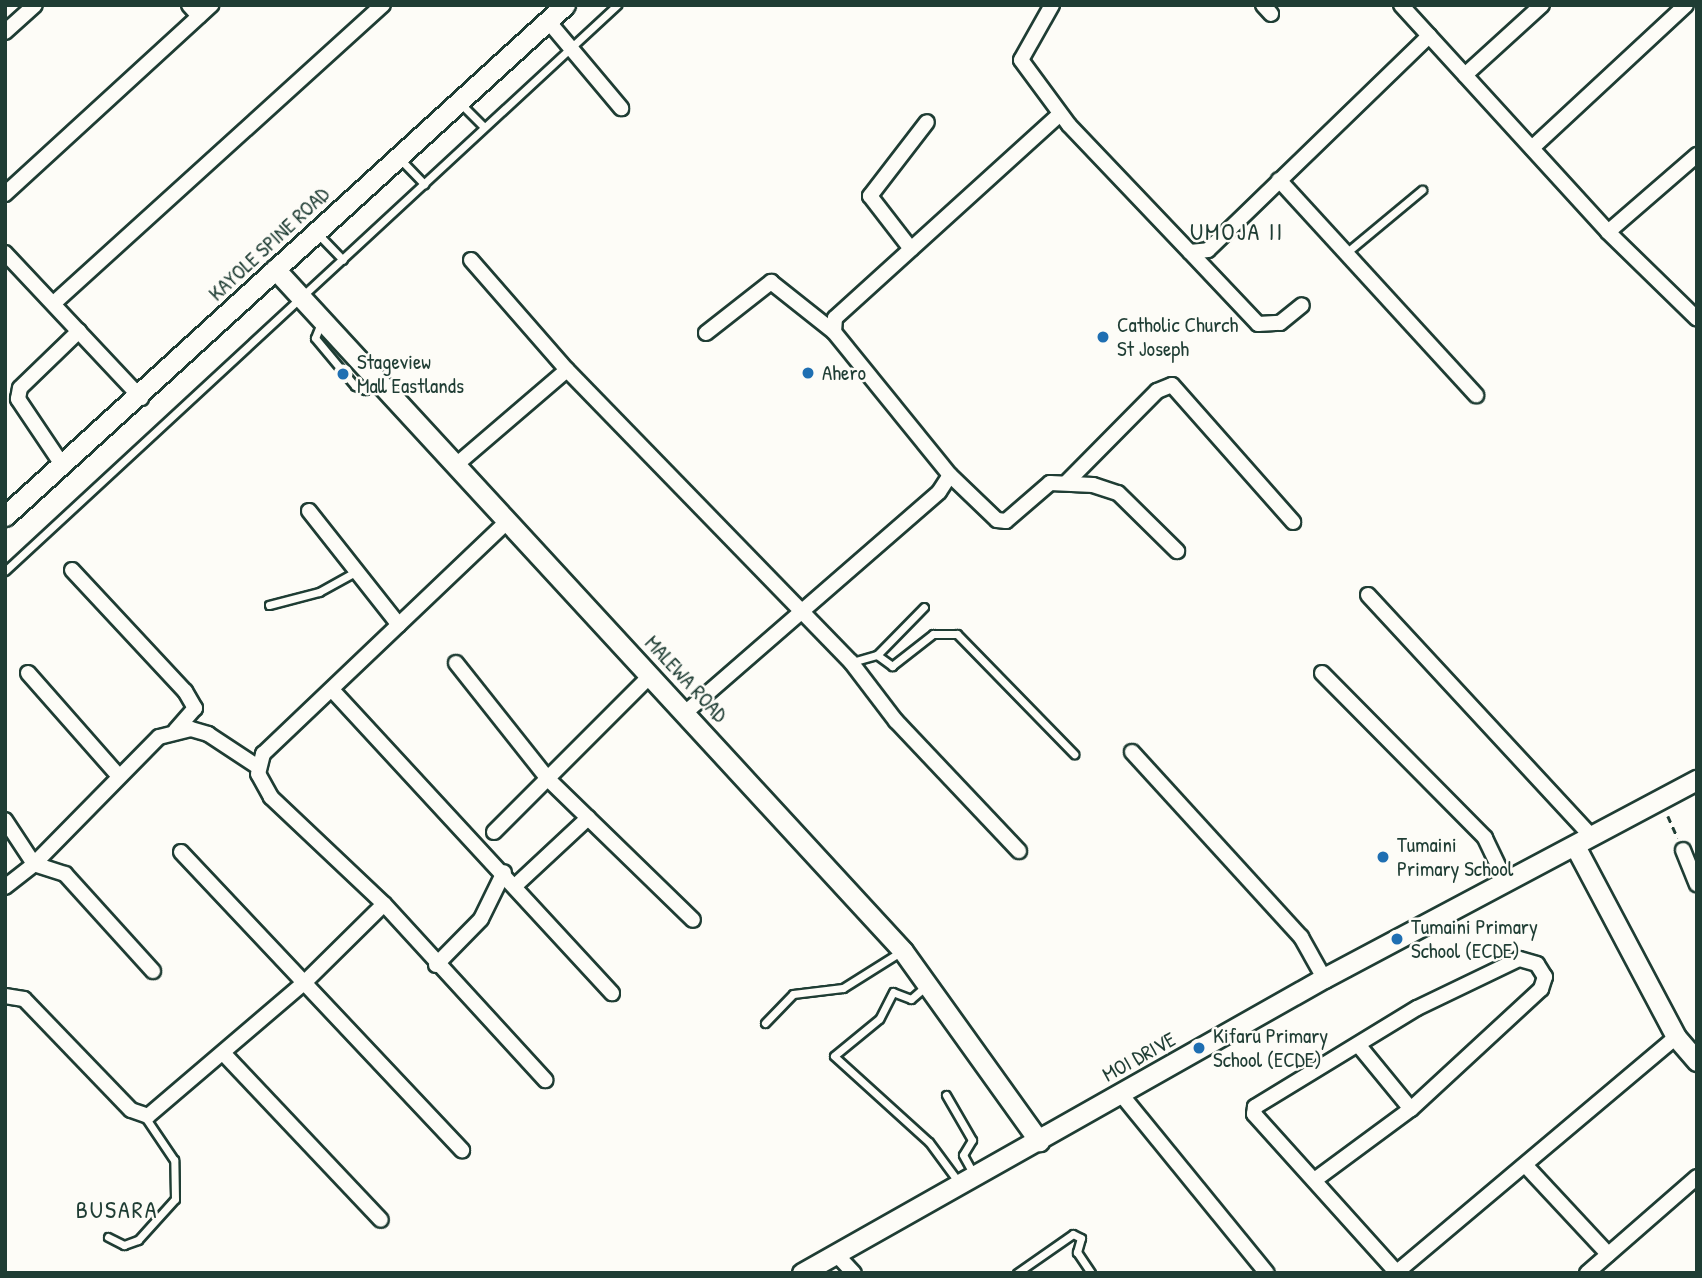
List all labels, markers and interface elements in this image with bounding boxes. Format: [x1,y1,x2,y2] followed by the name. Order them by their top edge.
[204,182,334,306] street label: KAYOLE SPINE ROAD
[1191,218,1283,246] district label: UMOJA II
[1117,312,1238,362] place label: Catholic Church St Joseph
[1095,329,1111,345] marker: Catholic Church St Joseph
[357,349,464,399] place label: Stageview Mall Eastlands
[822,360,866,386] place label: Ahero
[800,365,816,381] marker: Ahero
[335,366,351,382] marker: Stageview Mall Eastlands
[640,630,732,728] street label: MALEWA ROAD
[1397,832,1513,882] place label: Tumaini Primary School
[1375,849,1391,865] marker: Tumaini Primary School
[1411,914,1538,964] place label: Tumaini Primary School (ECDE)
[1389,931,1405,947] marker: Tumaini Primary School (ECDE)
[1213,1023,1328,1073] place label: Kifaru Primary School (ECDE)
[1098,1027,1180,1087] street label: MOI DRIVE
[1191,1040,1207,1056] marker: Kifaru Primary School (ECDE)
[76,1196,158,1224] district label: BUSARA

